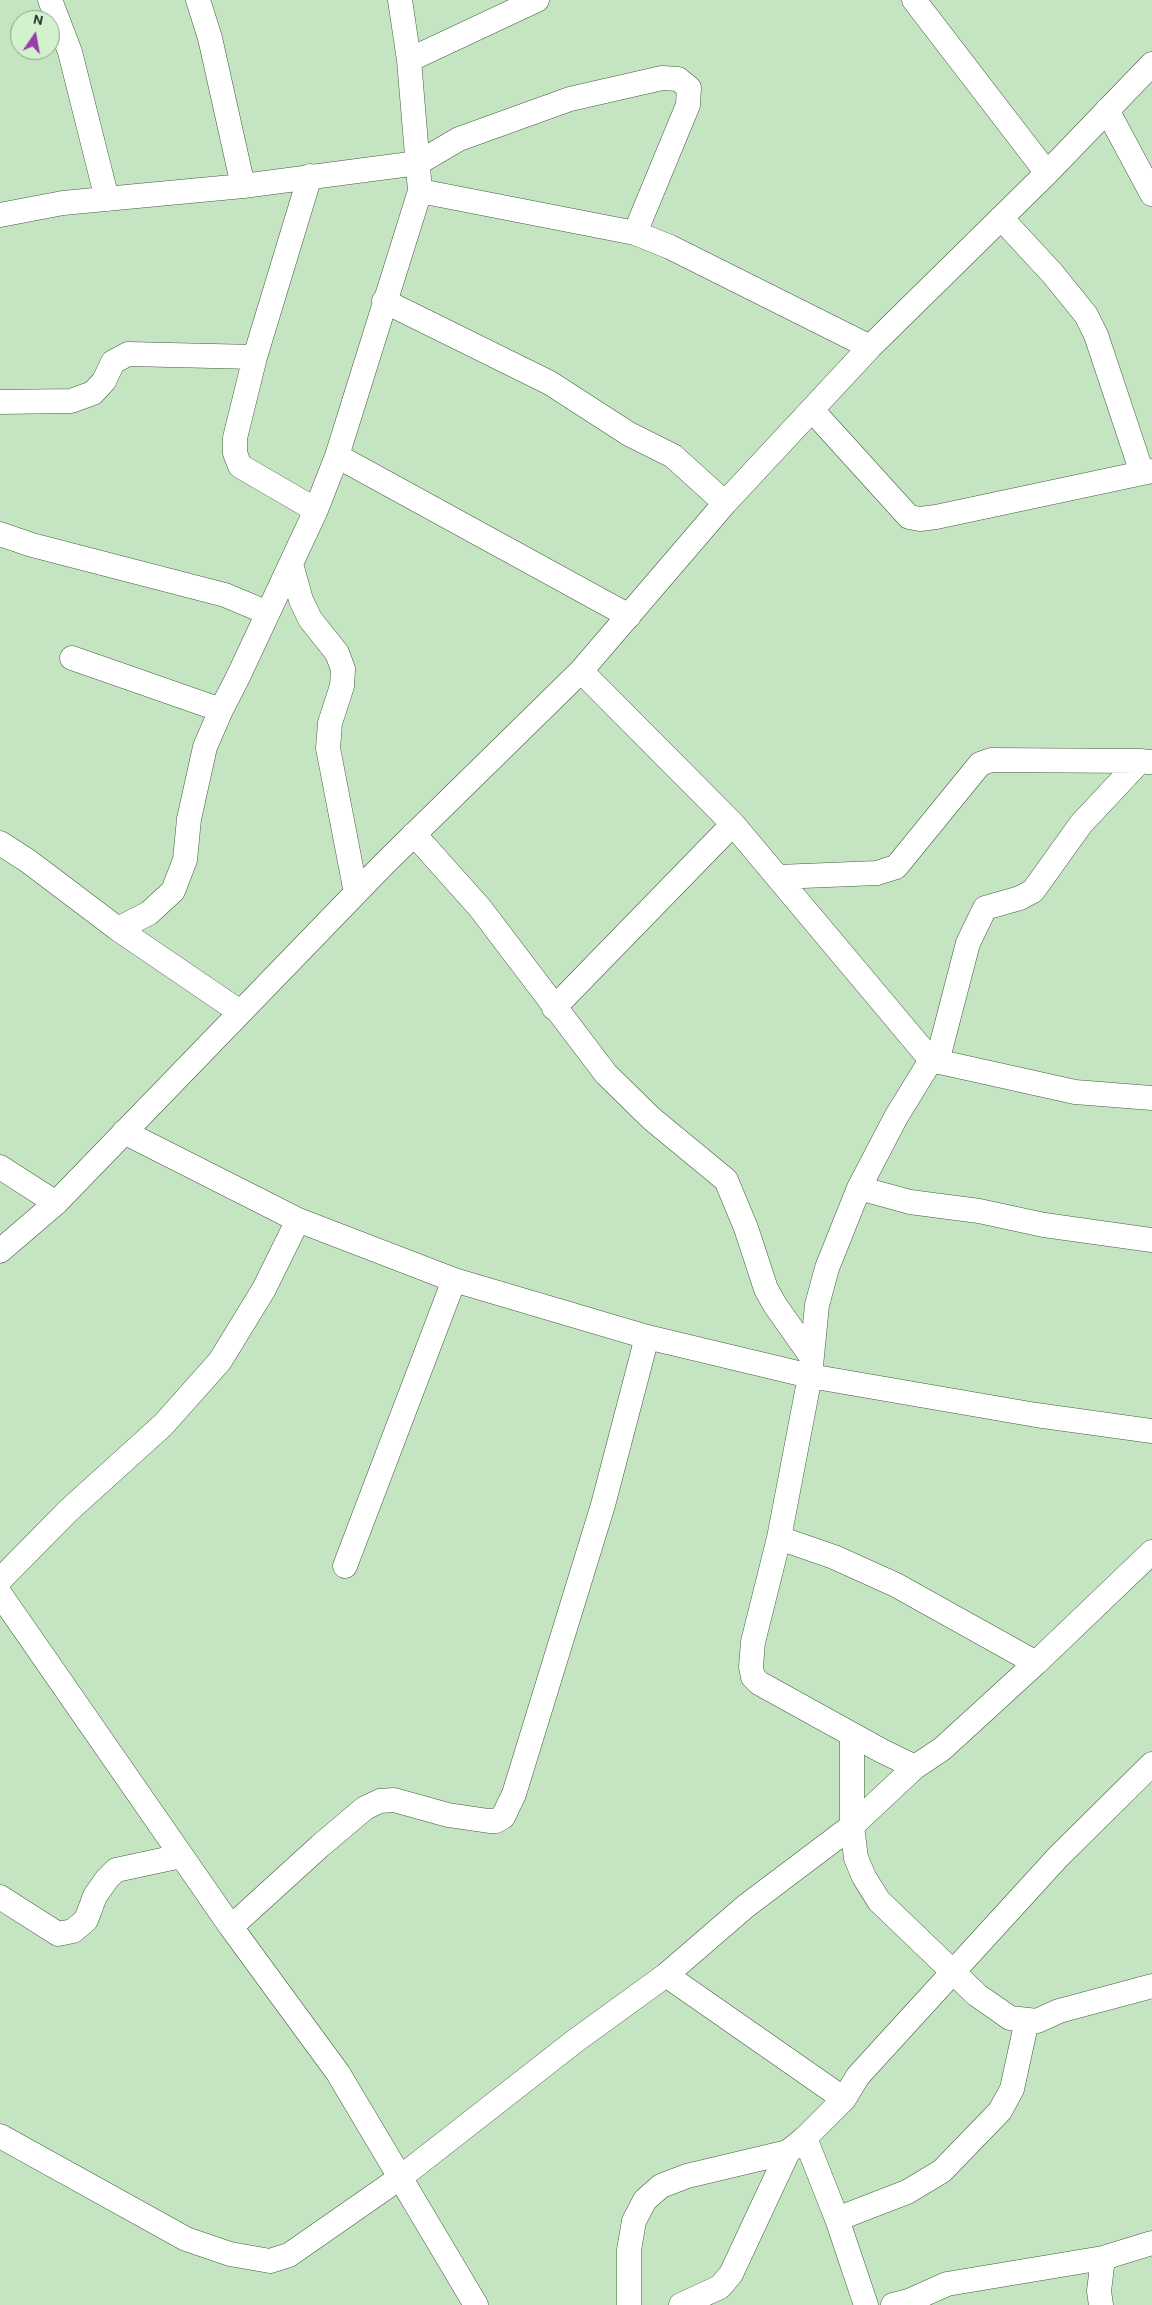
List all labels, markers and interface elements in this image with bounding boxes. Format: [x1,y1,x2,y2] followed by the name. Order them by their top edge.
[10,10,60,60] north arrow
[31,11,45,30] text: N

